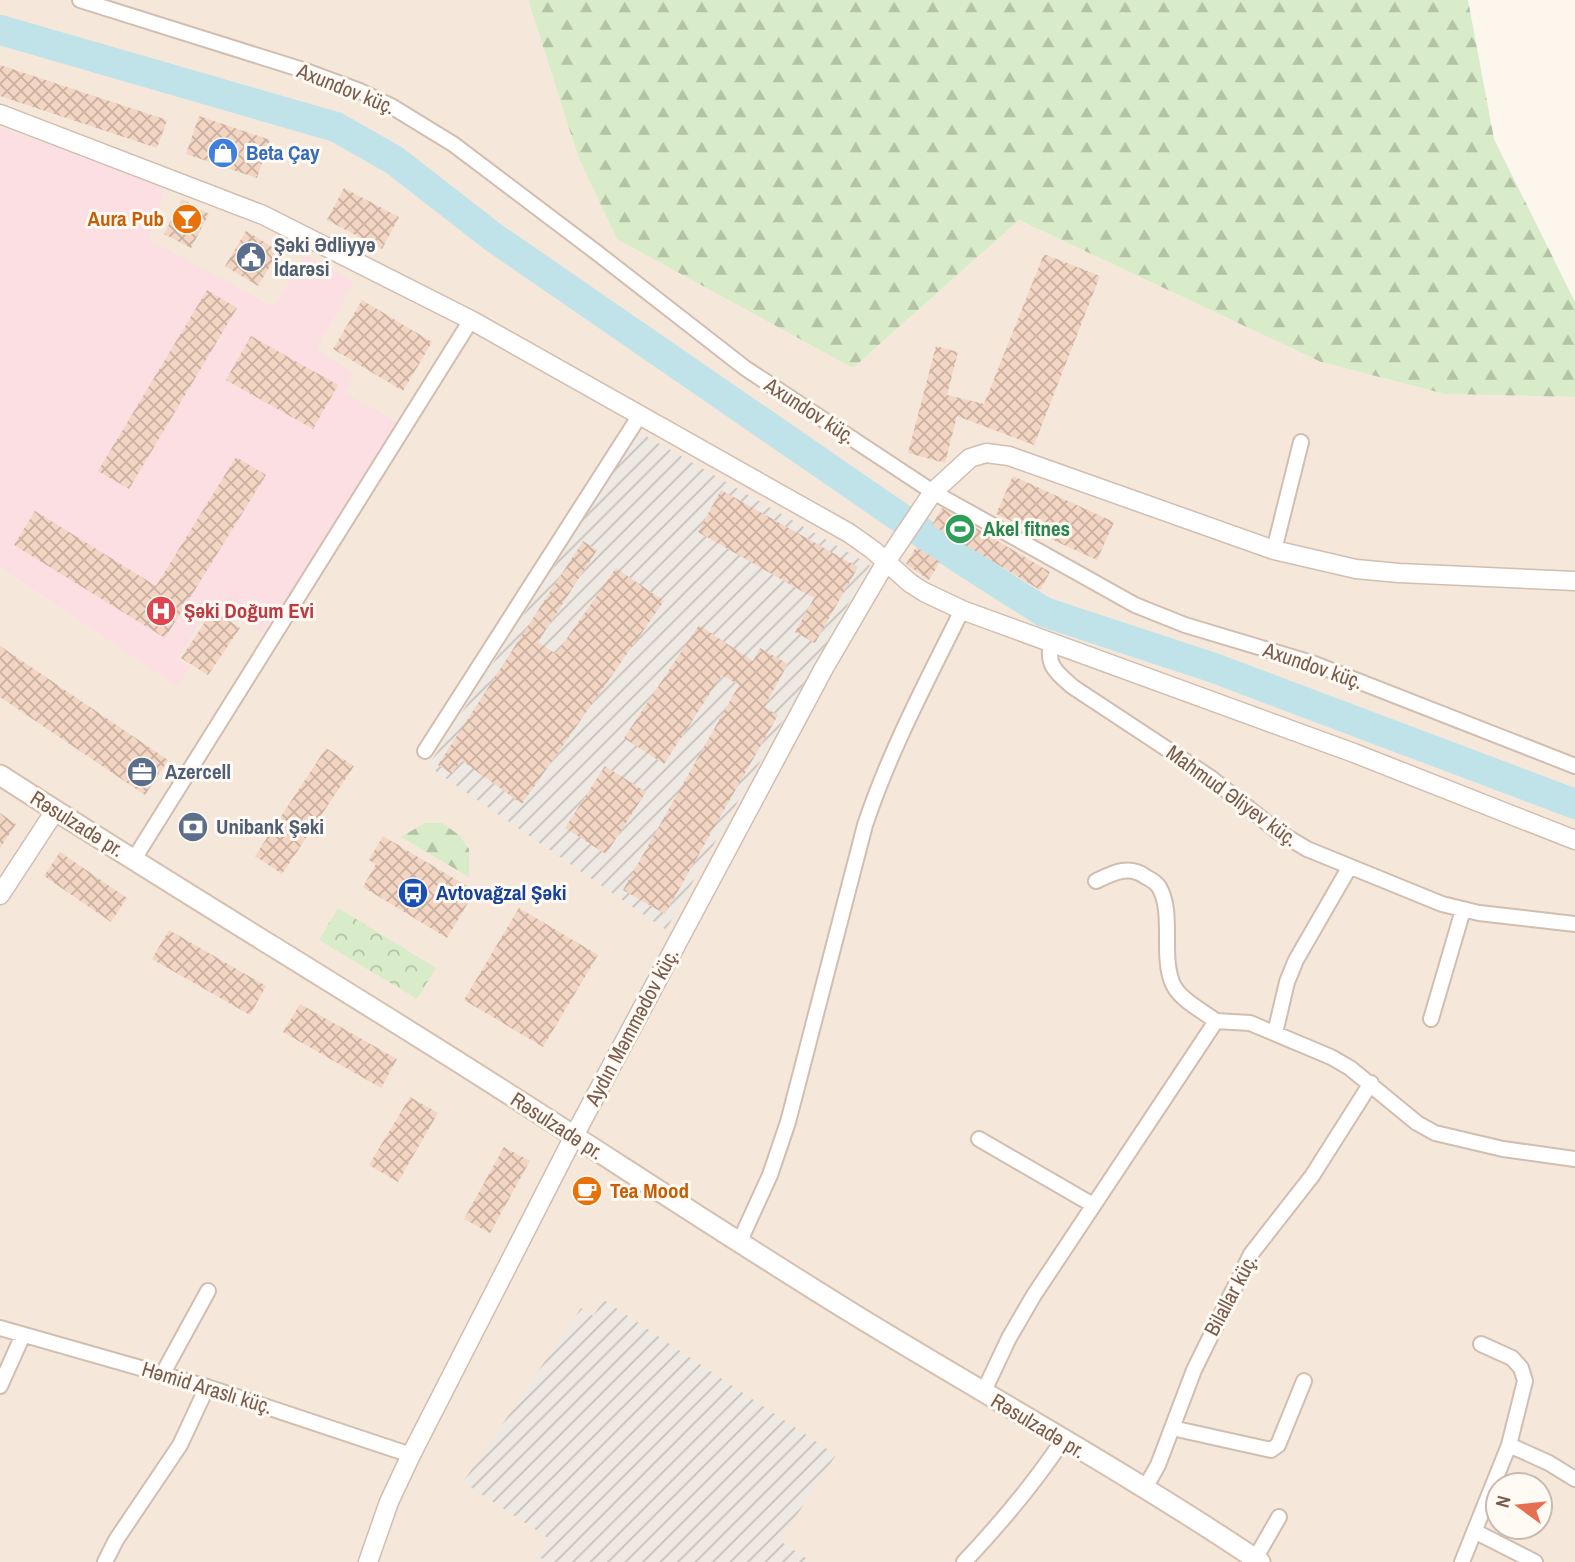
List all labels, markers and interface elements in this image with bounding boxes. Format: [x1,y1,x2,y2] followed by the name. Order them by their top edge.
[292,55,400,121] street label: Axundov küç.
[206,136,240,170] shop icon: Beta Çay
[246,138,320,167] place label: Beta Çay
[170,202,204,236] bar icon: Aura Pub
[87,204,164,233] place label: Aura Pub
[274,230,376,283] place label: Şəki Ədliyyə İdarəsi
[234,240,268,274] public building icon: Şəki Ədliyyə İdarəsi
[758,370,862,451] street label: Axundov küç.
[943,512,977,546] sports icon: Akel fitnes
[983,514,1070,543] place label: Akel fitnes
[144,594,178,628] hospital icon: Şəki Doğum Evi
[184,596,314,625] place label: Şəki Doğum Evi
[1259,635,1367,696] street label: Axundov küç.
[1161,738,1304,853] street label: Mahmud Əliyev küç.
[125,755,159,789] office icon: Azercell
[165,757,231,786] place label: Azercell
[25,783,130,864] street label: Rəsulzadə pr.
[176,810,210,844] bank icon: Unibank Şəki
[216,812,324,841] place label: Unibank Şəki
[396,876,430,910] bus stop icon: Avtovağzal Şəki
[436,878,567,907] place label: Avtovağzal Şəki
[577,943,685,1112] street label: Aydın Məmmədov küç.
[505,1085,609,1166] street label: Rəsulzadə pr.
[570,1174,604,1208] cafe icon: Tea Mood
[610,1176,689,1205] place label: Tea Mood
[1197,1249,1264,1341] street label: Bilallar küç.
[138,1354,276,1421] street label: Həmid Araslı küç.
[986,1386,1091,1465] street label: Rəsulzadə pr.
[1484,1471,1554,1541] north arrow
[1489,1493,1517,1510] text: N

